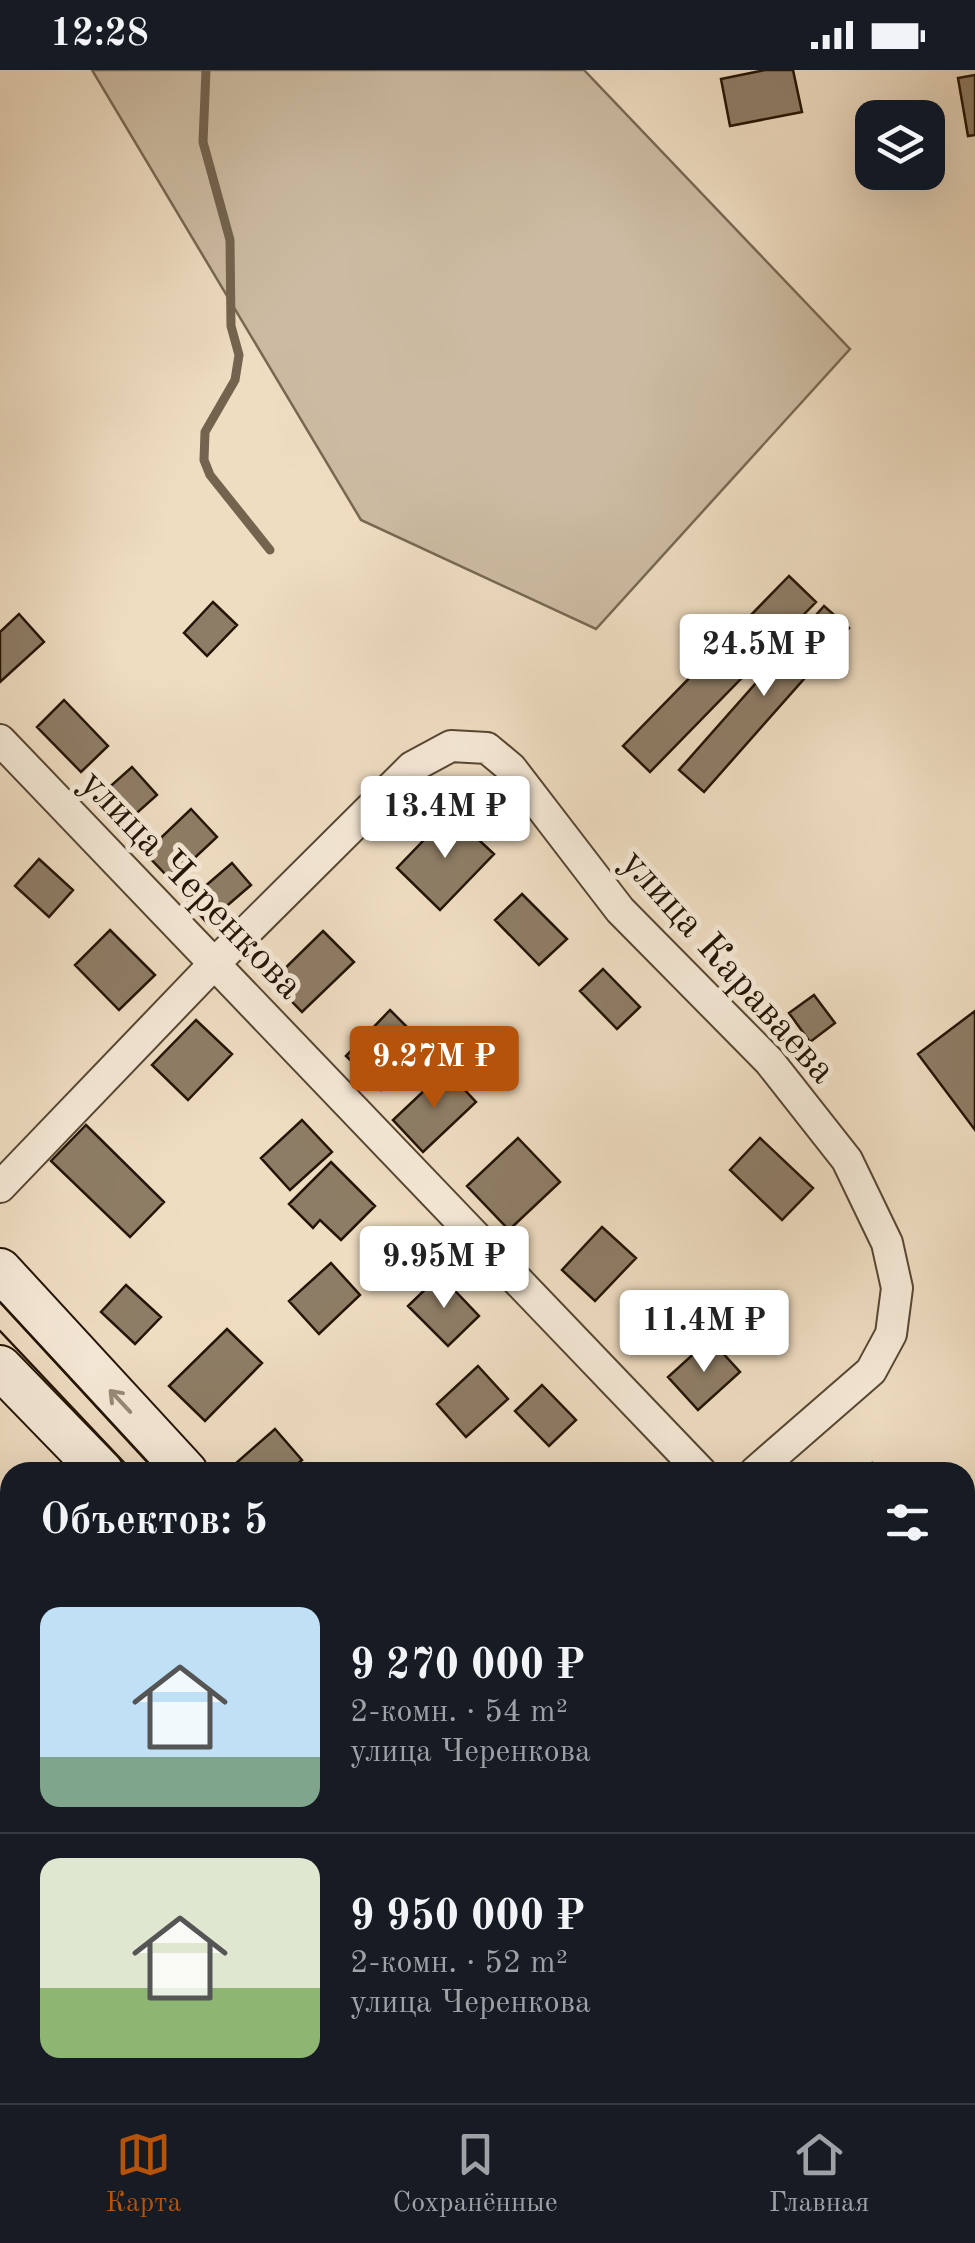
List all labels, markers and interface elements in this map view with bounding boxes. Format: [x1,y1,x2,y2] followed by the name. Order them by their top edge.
[50,16,149,54] text: 12:28
[855,100,945,190] map controls
[855,100,945,190] button: layers
[672,614,856,699] pin: 24.5M ₽
[702,630,826,662] text: 24.5M ₽
[71,764,309,1008] street label: улица Черенкова
[353,776,537,861] pin: 13.4M ₽
[383,792,507,824] text: 13.4M ₽
[612,843,842,1092] street label: улица Караваева
[342,1026,526,1111] pin: 9.27M ₽
[372,1042,496,1074] text: 9.27M ₽
[352,1226,536,1311] pin: 9.95M ₽
[382,1242,506,1274] text: 9.95M ₽
[612,1290,796,1375] pin: 11.4M ₽
[642,1306,766,1338] text: 11.4M ₽
[109,1389,132,1414] one-way arrow
[880,1495,935,1550] icon: filters
[40,1501,268,1543] text: Объектов: 5
[350,1646,585,1688] text: 9 270 000 ₽
[120,1647,240,1767] icon: home
[350,1697,568,1729] text: 2-комн. · 54 m²
[350,1737,591,1769] text: улица Черенкова
[350,1897,585,1939] text: 9 950 000 ₽
[120,1898,240,2018] icon: home
[350,1948,568,1980] text: 2-комн. · 52 m²
[350,1988,591,2020] text: улица Черенкова
[106,2127,181,2222] tab: Карта
[392,2127,558,2222] tab: Сохранённые
[769,2127,869,2222] tab: Главная

